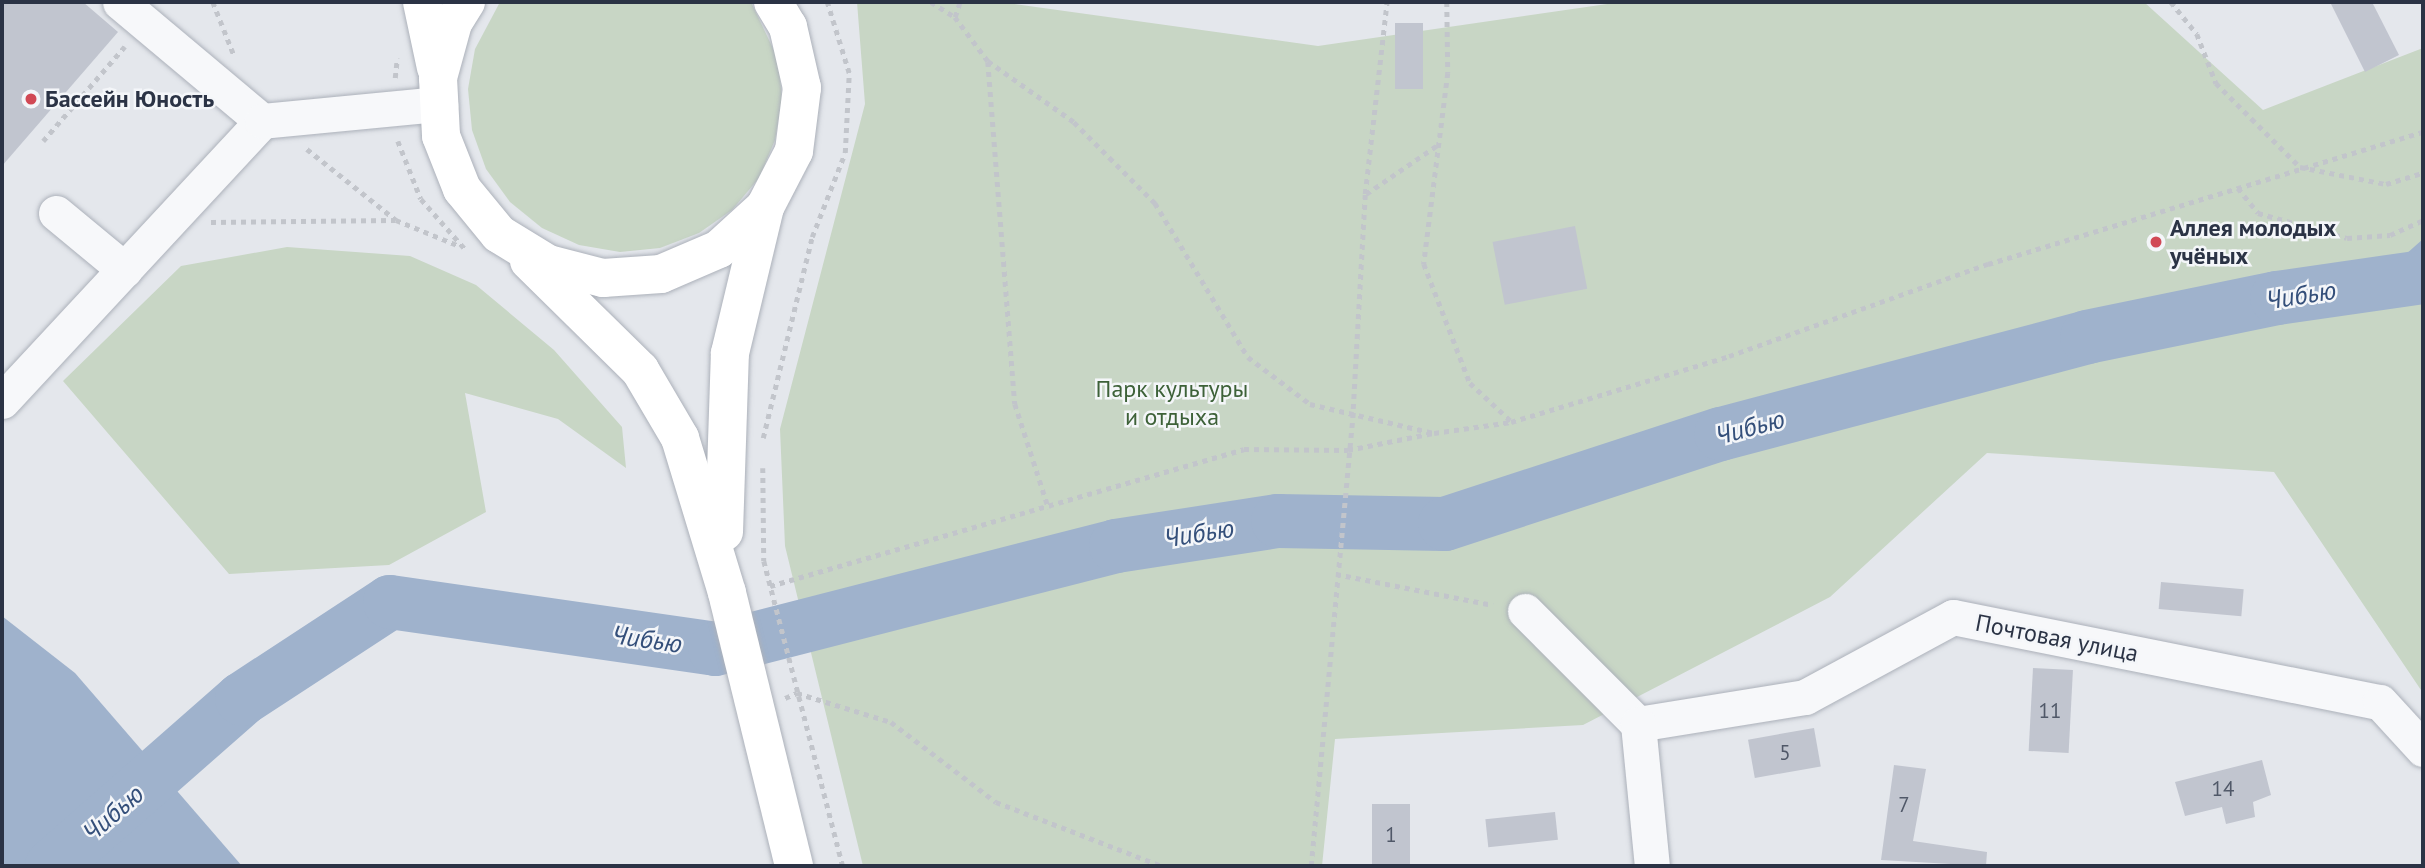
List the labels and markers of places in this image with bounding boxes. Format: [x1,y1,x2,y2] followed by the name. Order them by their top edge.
[45,85,214,113] place label: Бассейн Юность
[23,91,39,107] marker: Бассейн Юность
[2170,214,2336,270] place label: Аллея молодых учёных
[2148,234,2164,250] marker: Аллея молодых учёных

